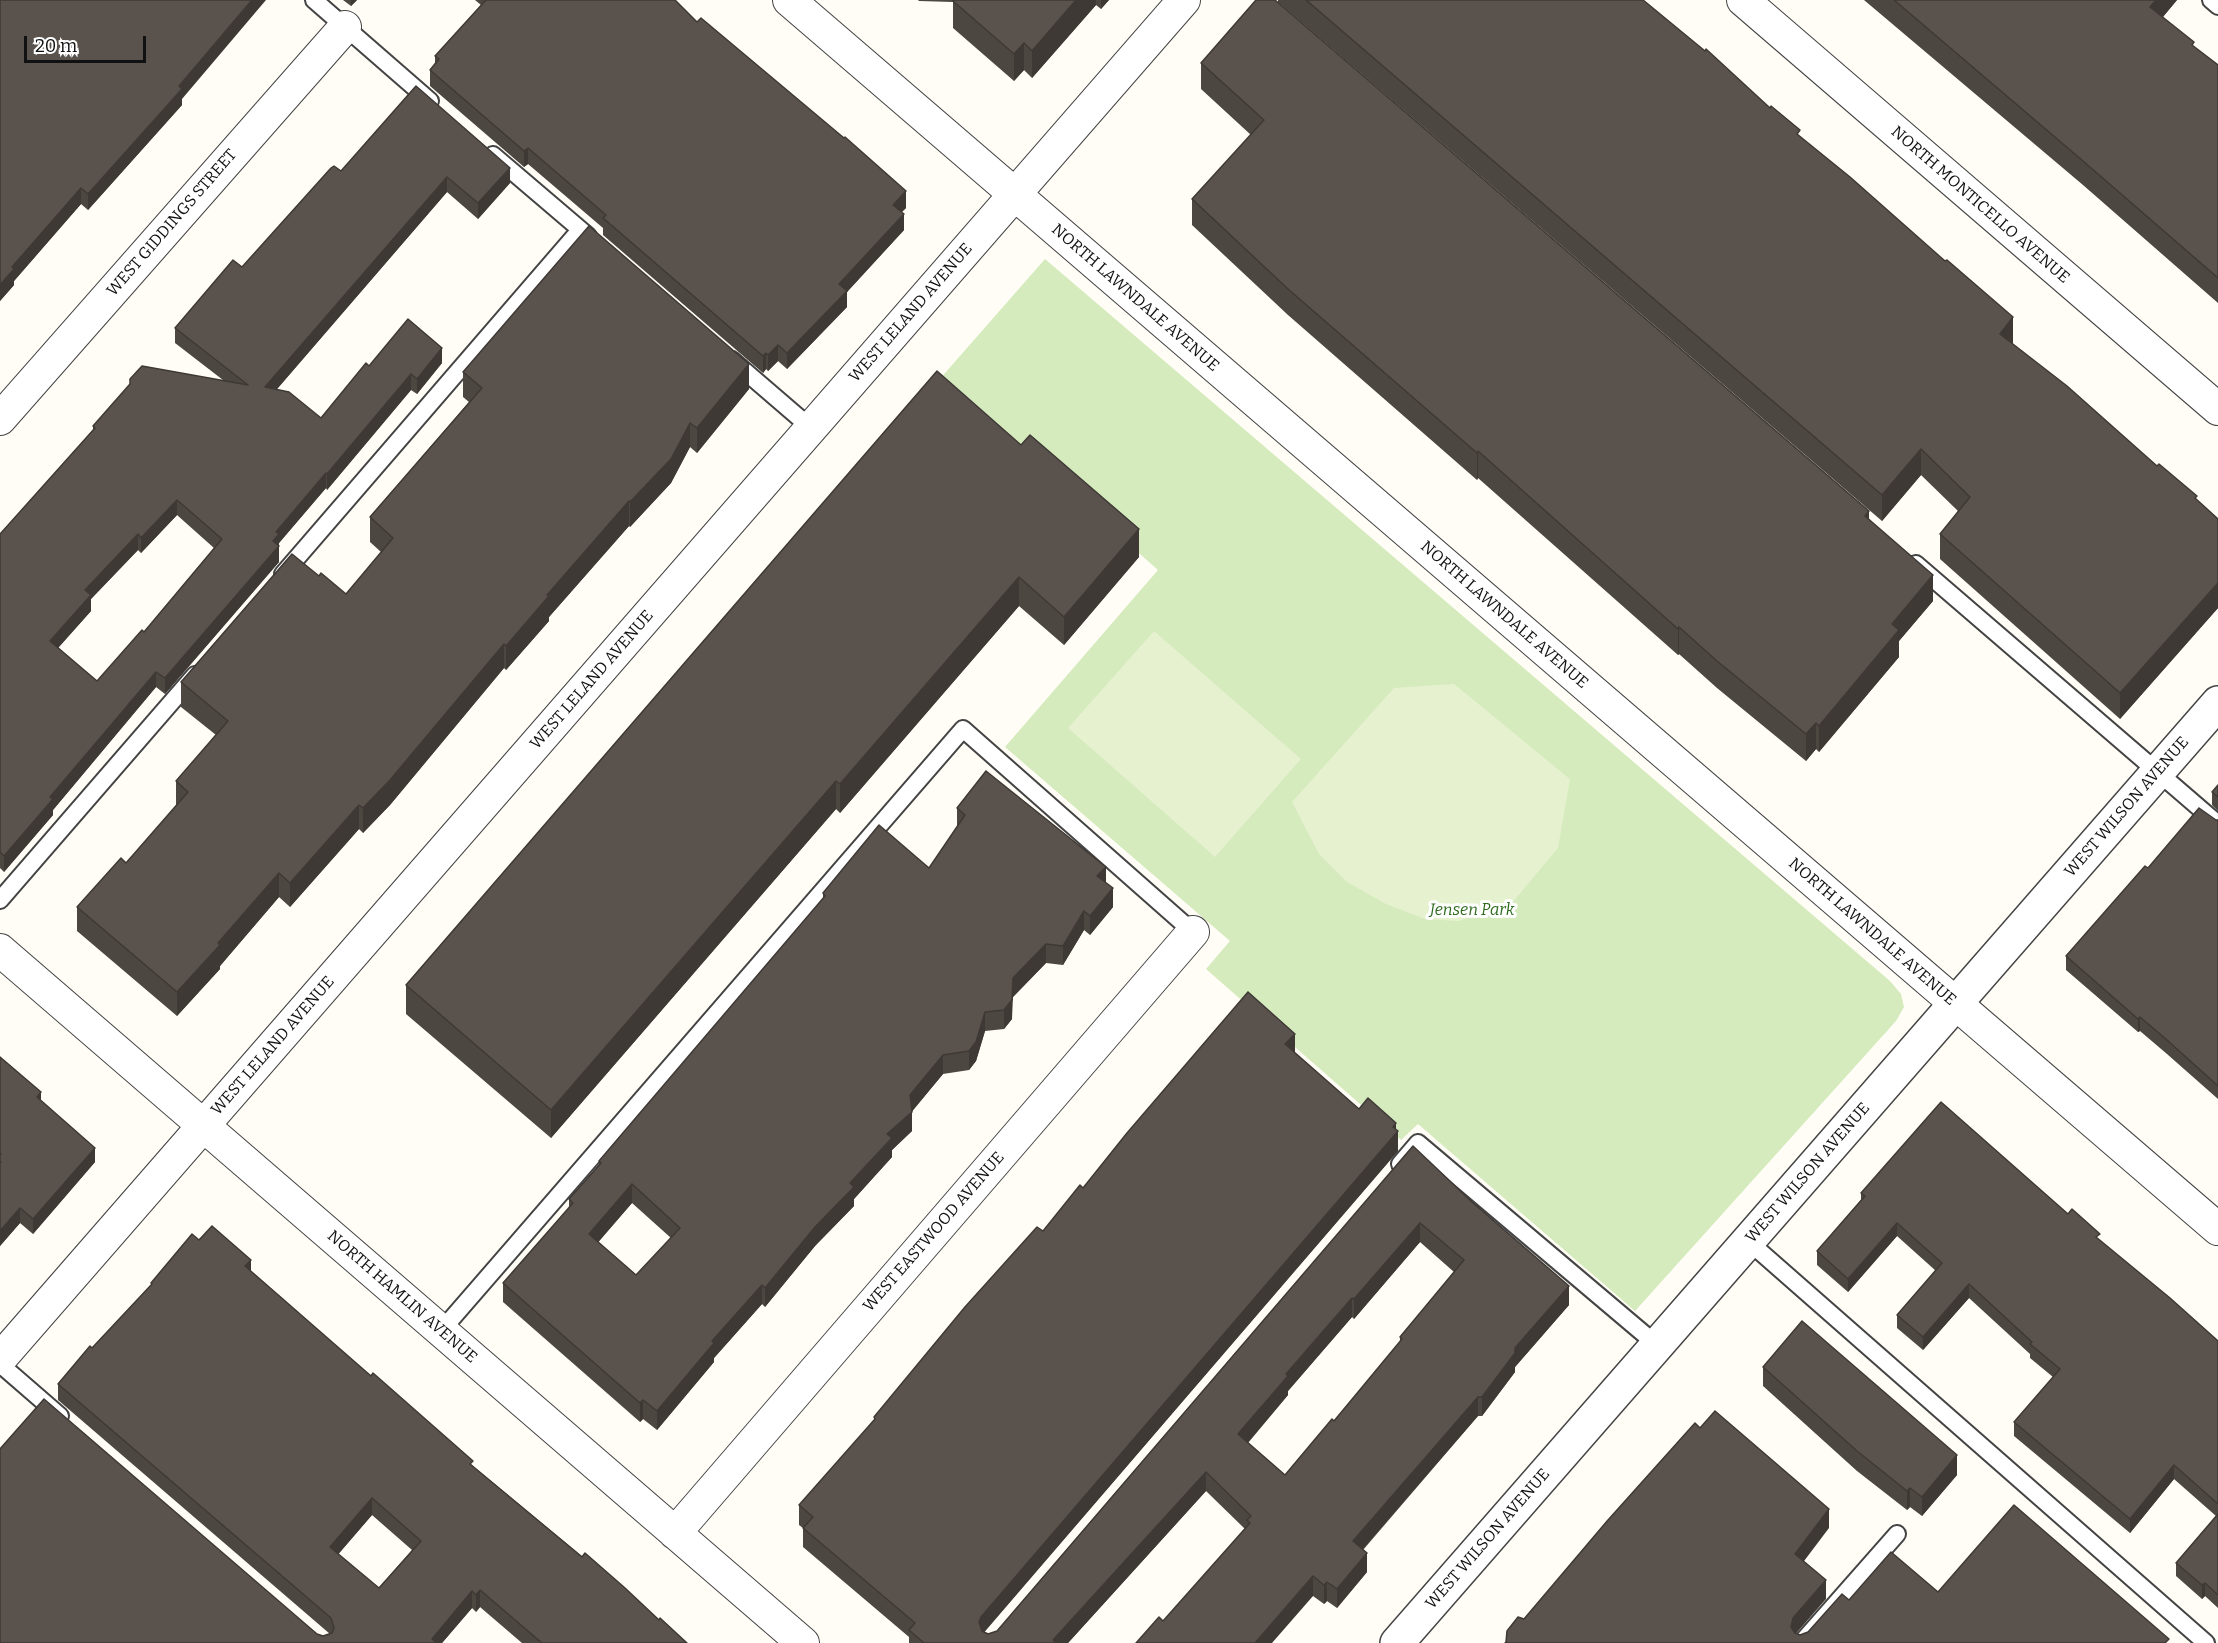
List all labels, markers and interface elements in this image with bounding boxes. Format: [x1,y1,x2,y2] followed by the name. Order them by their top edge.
[27,24,148,62] scale bar
[35,35,77,57] text: 20 m
[1887,122,2073,288] street label: NORTH MONTICELLO AVENUE
[103,146,241,300] street label: WEST GIDDINGS STREET
[1047,220,1223,376] street label: NORTH LAWNDALE AVENUE
[845,240,977,386] street label: WEST LELAND AVENUE
[1416,537,1592,693] street label: NORTH LAWNDALE AVENUE
[526,607,658,753] street label: WEST LELAND AVENUE
[2061,733,2193,881] street label: WEST WILSON AVENUE
[1784,854,1960,1010] street label: NORTH LAWNDALE AVENUE
[1430,901,1514,921] park label: Jensen Park
[207,973,339,1119] street label: WEST LELAND AVENUE
[1742,1099,1874,1247] street label: WEST WILSON AVENUE
[859,1148,1009,1316] street label: WEST EASTWOOD AVENUE
[323,1227,481,1367] street label: NORTH HAMLIN AVENUE
[1422,1465,1554,1613] street label: WEST WILSON AVENUE

